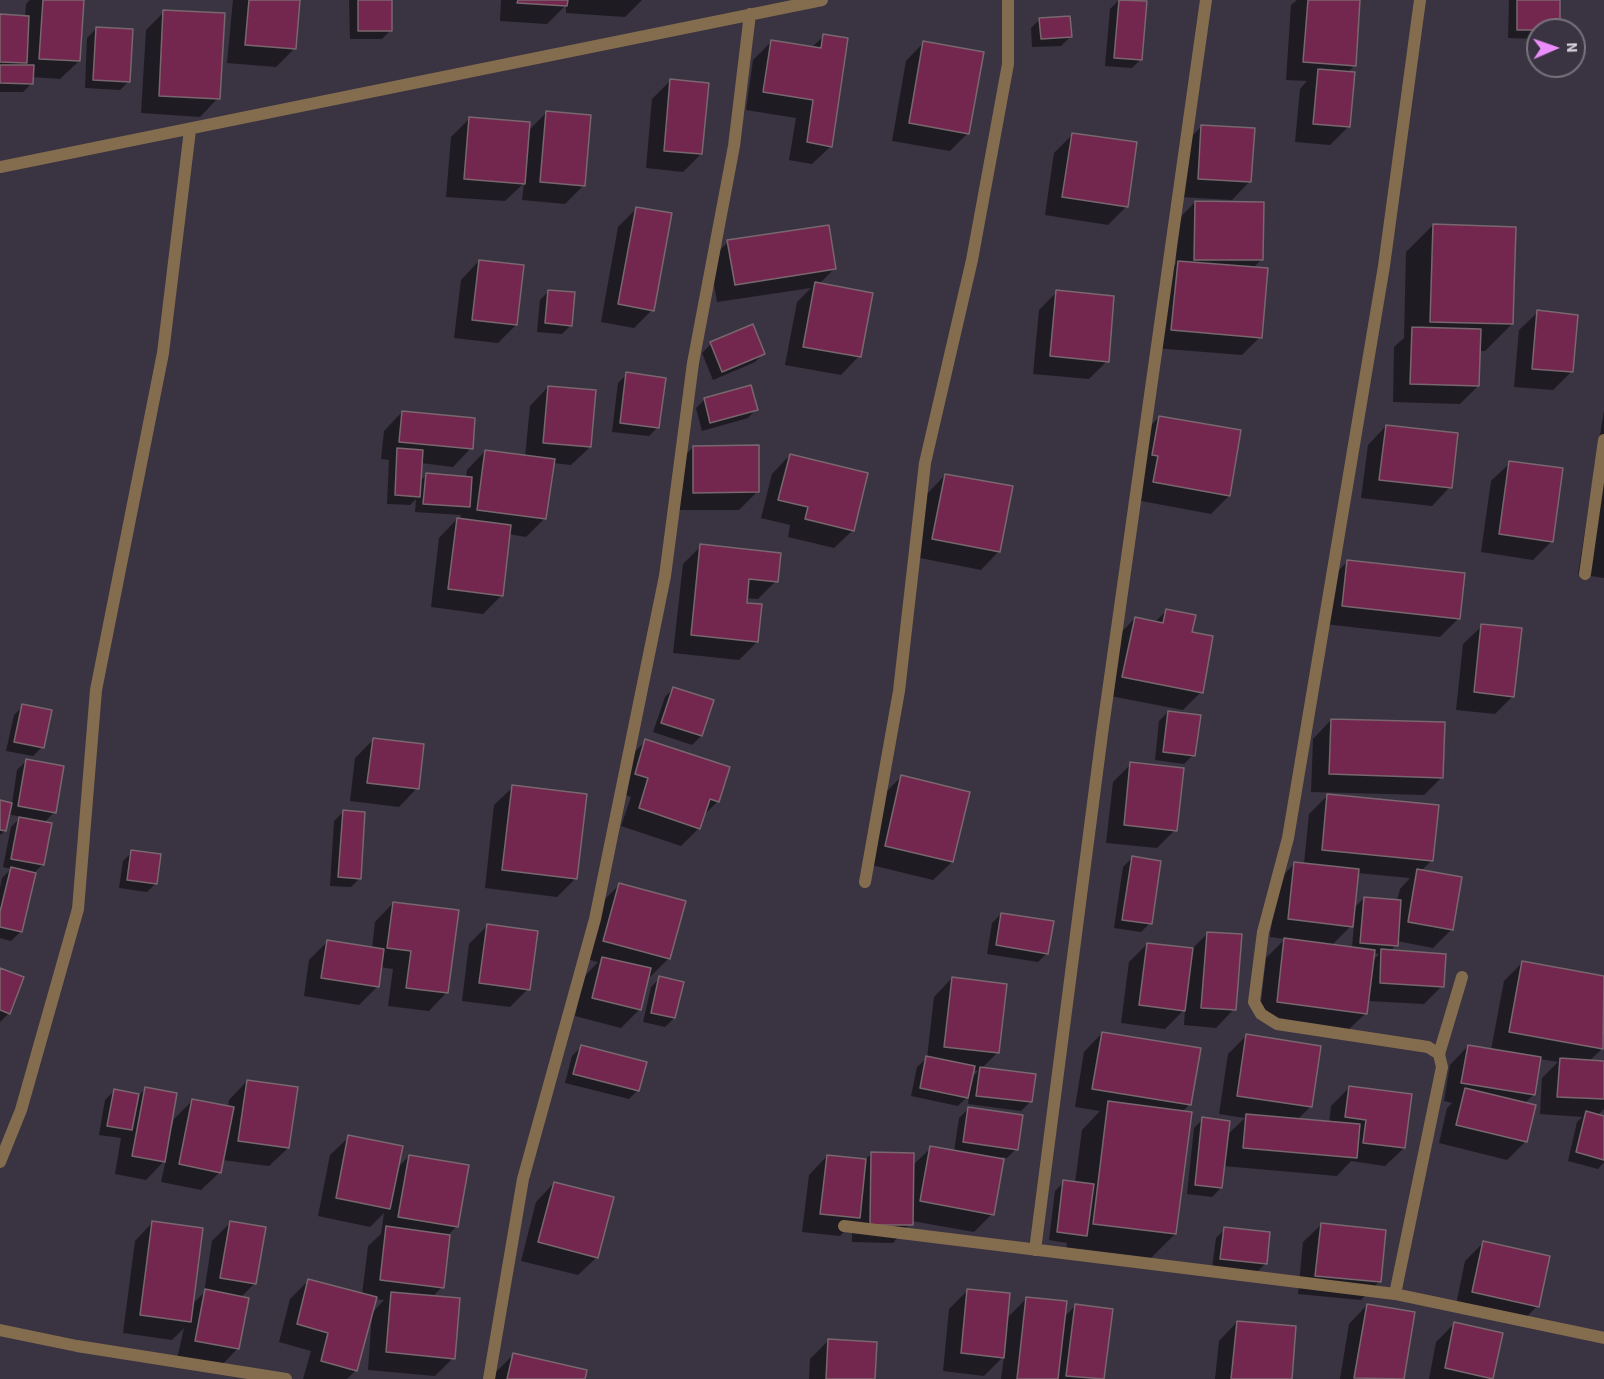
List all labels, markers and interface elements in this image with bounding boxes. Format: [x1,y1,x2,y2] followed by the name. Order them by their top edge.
[1526,18,1586,78] north arrow
[1561,42,1583,53] text: N

